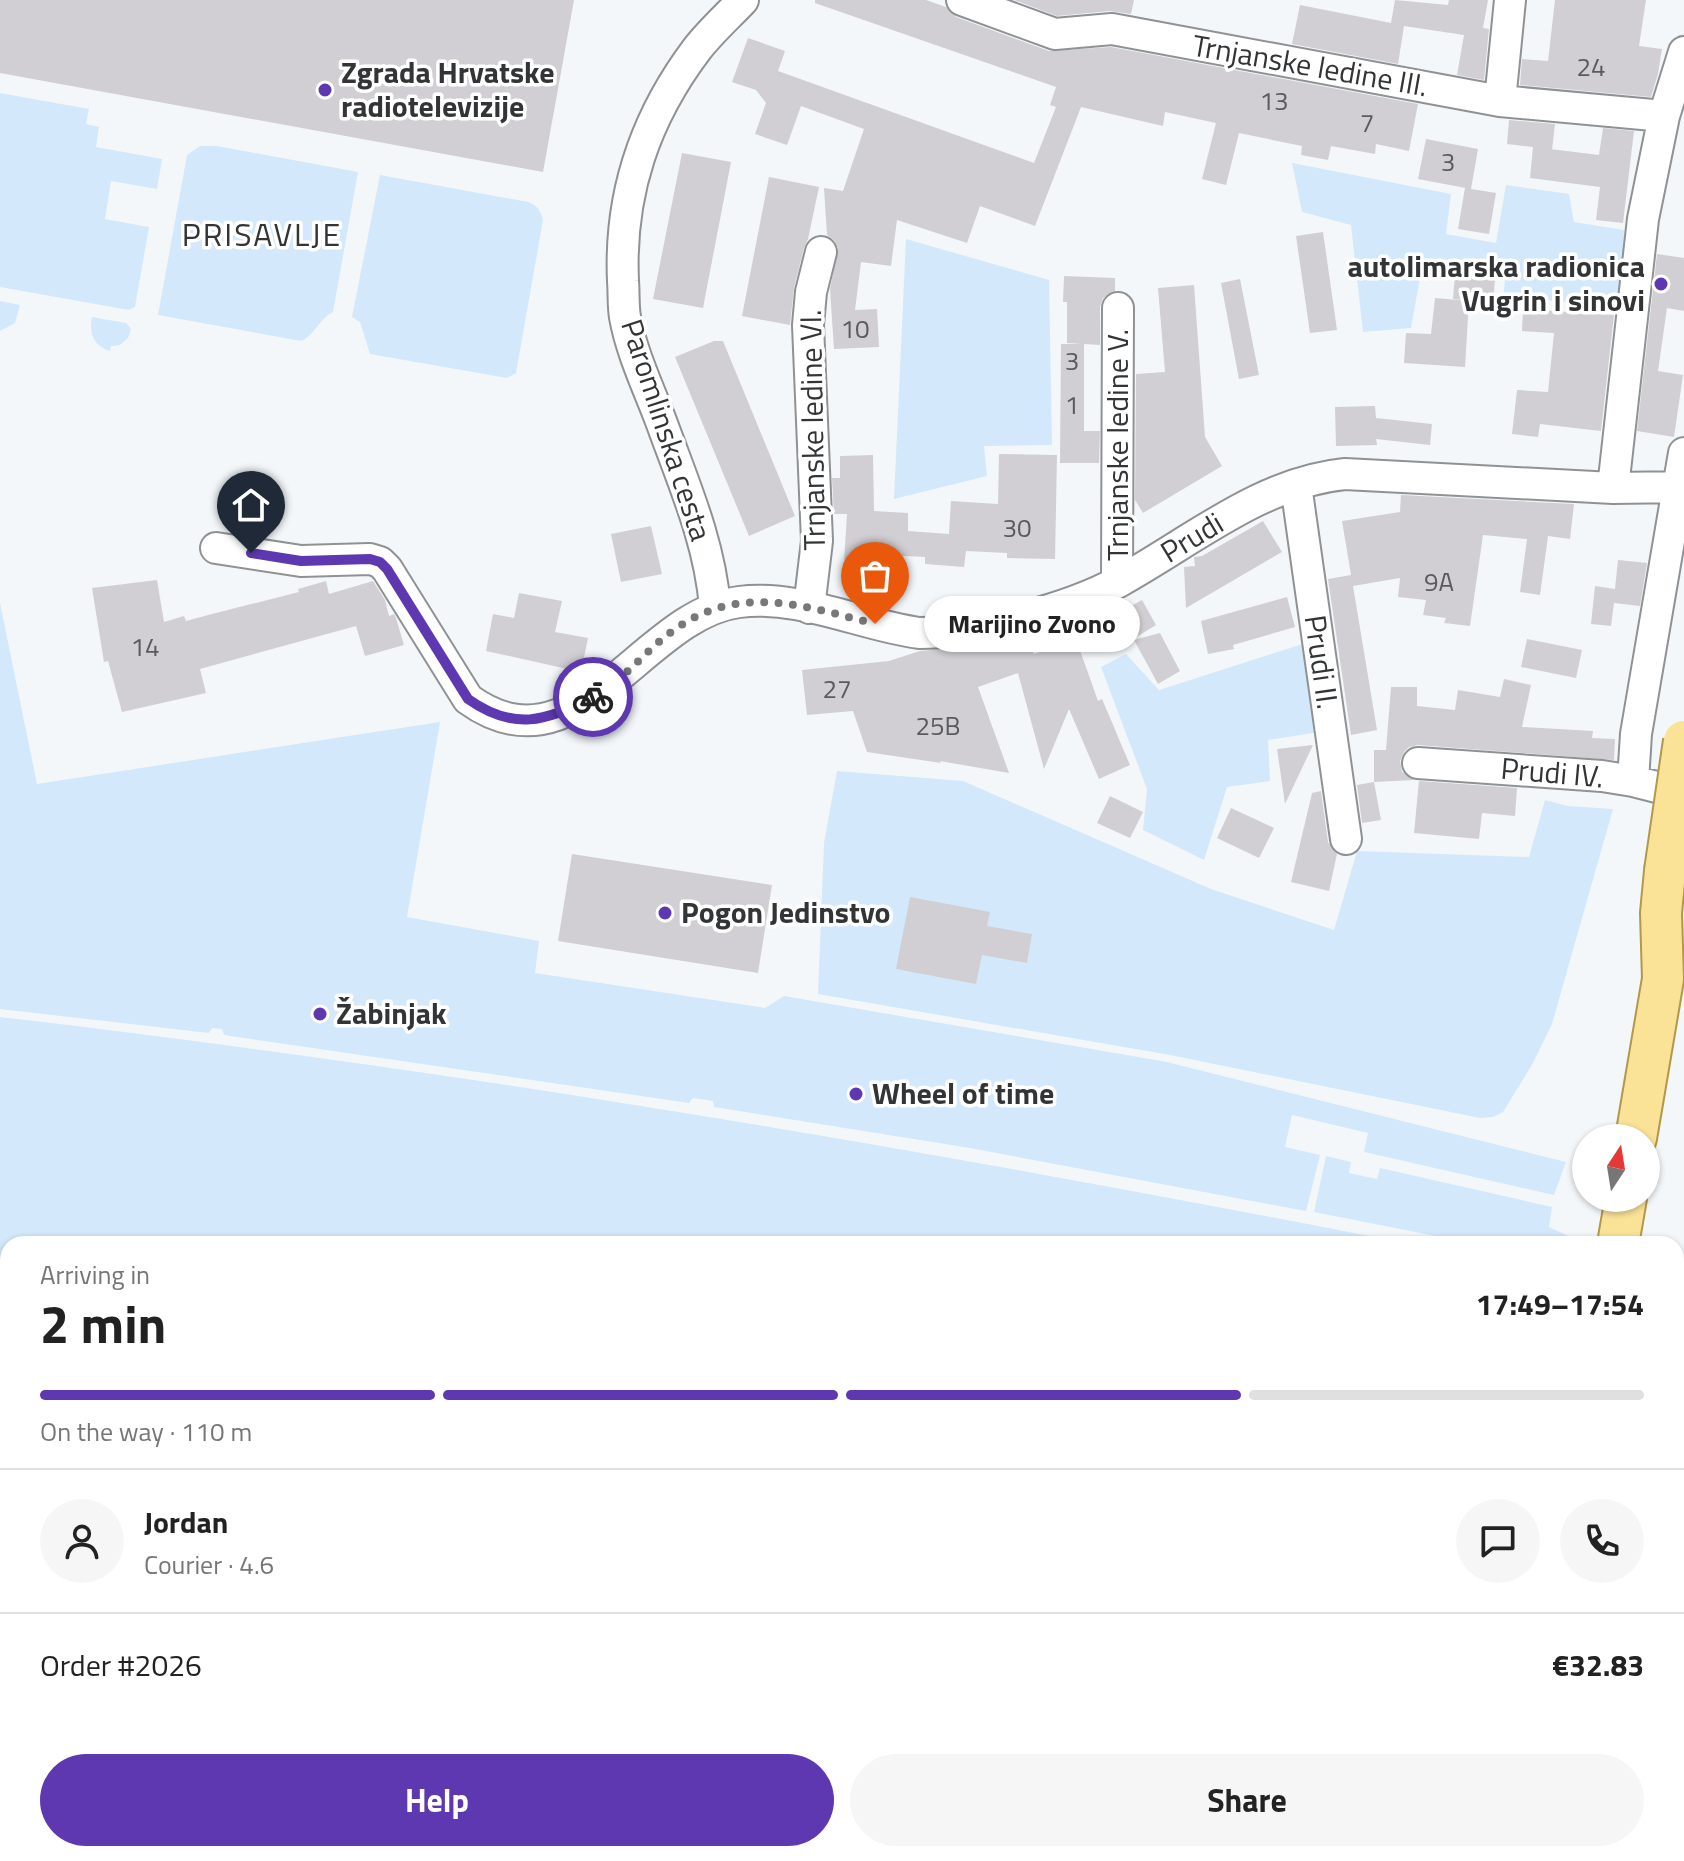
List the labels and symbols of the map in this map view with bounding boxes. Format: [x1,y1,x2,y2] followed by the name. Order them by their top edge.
[1189,22,1431,108] street label: Trnjanske ledine III.
[1576,47,1606,86] house number: 24
[341,49,555,129] place label: Zgrada Hrvatske radiotelevizije
[316,81,334,99] marker: Zgrada Hrvatske radiotelevizije
[1259,81,1289,120] house number: 13
[1360,103,1374,142] house number: 7
[1441,142,1455,181] house number: 3
[182,210,342,258] district label: PRISAVLJE
[1347,243,1645,323] place label: autolimarska radionica Vugrin i sinovi
[1652,275,1670,293] marker: autolimarska radionica Vugrin i sinovi
[787,309,837,551] street label: Trnjanske ledine VI.
[840,309,870,348] house number: 10
[609,313,724,547] street label: Paromlinska cesta
[1094,329,1140,561] street label: Trnjanske ledine V.
[1065,341,1079,380] house number: 3
[1065,385,1079,424] house number: 1
[217,471,285,553] pin
[1151,500,1232,574] street label: Prudi
[1002,508,1032,547] house number: 30
[841,542,909,624] pin
[1424,562,1454,601] house number: 9A
[923,596,1139,652] callout: Marijino Zvono
[1293,612,1351,712] street label: Prudi II.
[130,627,160,666] house number: 14
[553,657,633,737] courier
[822,669,852,708] house number: 27
[915,706,961,745] house number: 25B
[1499,745,1605,799] street label: Prudi IV.
[681,889,891,935] place label: Pogon Jedinstvo
[656,904,674,922] marker: Pogon Jedinstvo
[336,990,447,1036] place label: Žabinjak
[311,1005,329,1023] marker: Žabinjak
[872,1070,1054,1116] place label: Wheel of time
[847,1085,865,1103] marker: Wheel of time
[1572,1124,1660,1212] north arrow

